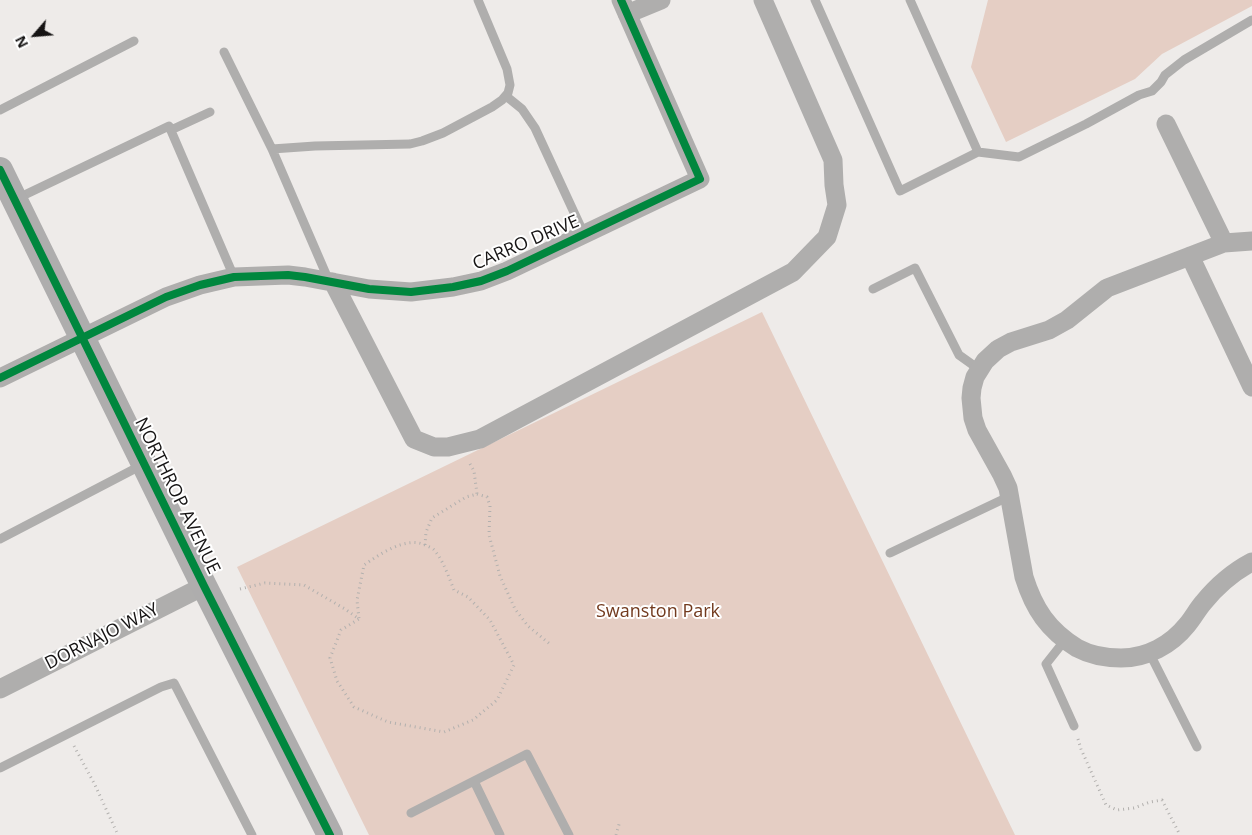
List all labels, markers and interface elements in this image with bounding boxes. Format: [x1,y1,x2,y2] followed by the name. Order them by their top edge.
[10,10,60,60] north arrow
[10,33,32,51] text: N
[470,211,582,275] street label: CARRO DRIVE
[130,414,224,578] street label: NORTHROP AVENUE
[42,599,162,675] street label: DORNAJO WAY
[596,601,720,623] park label: Swanston Park

